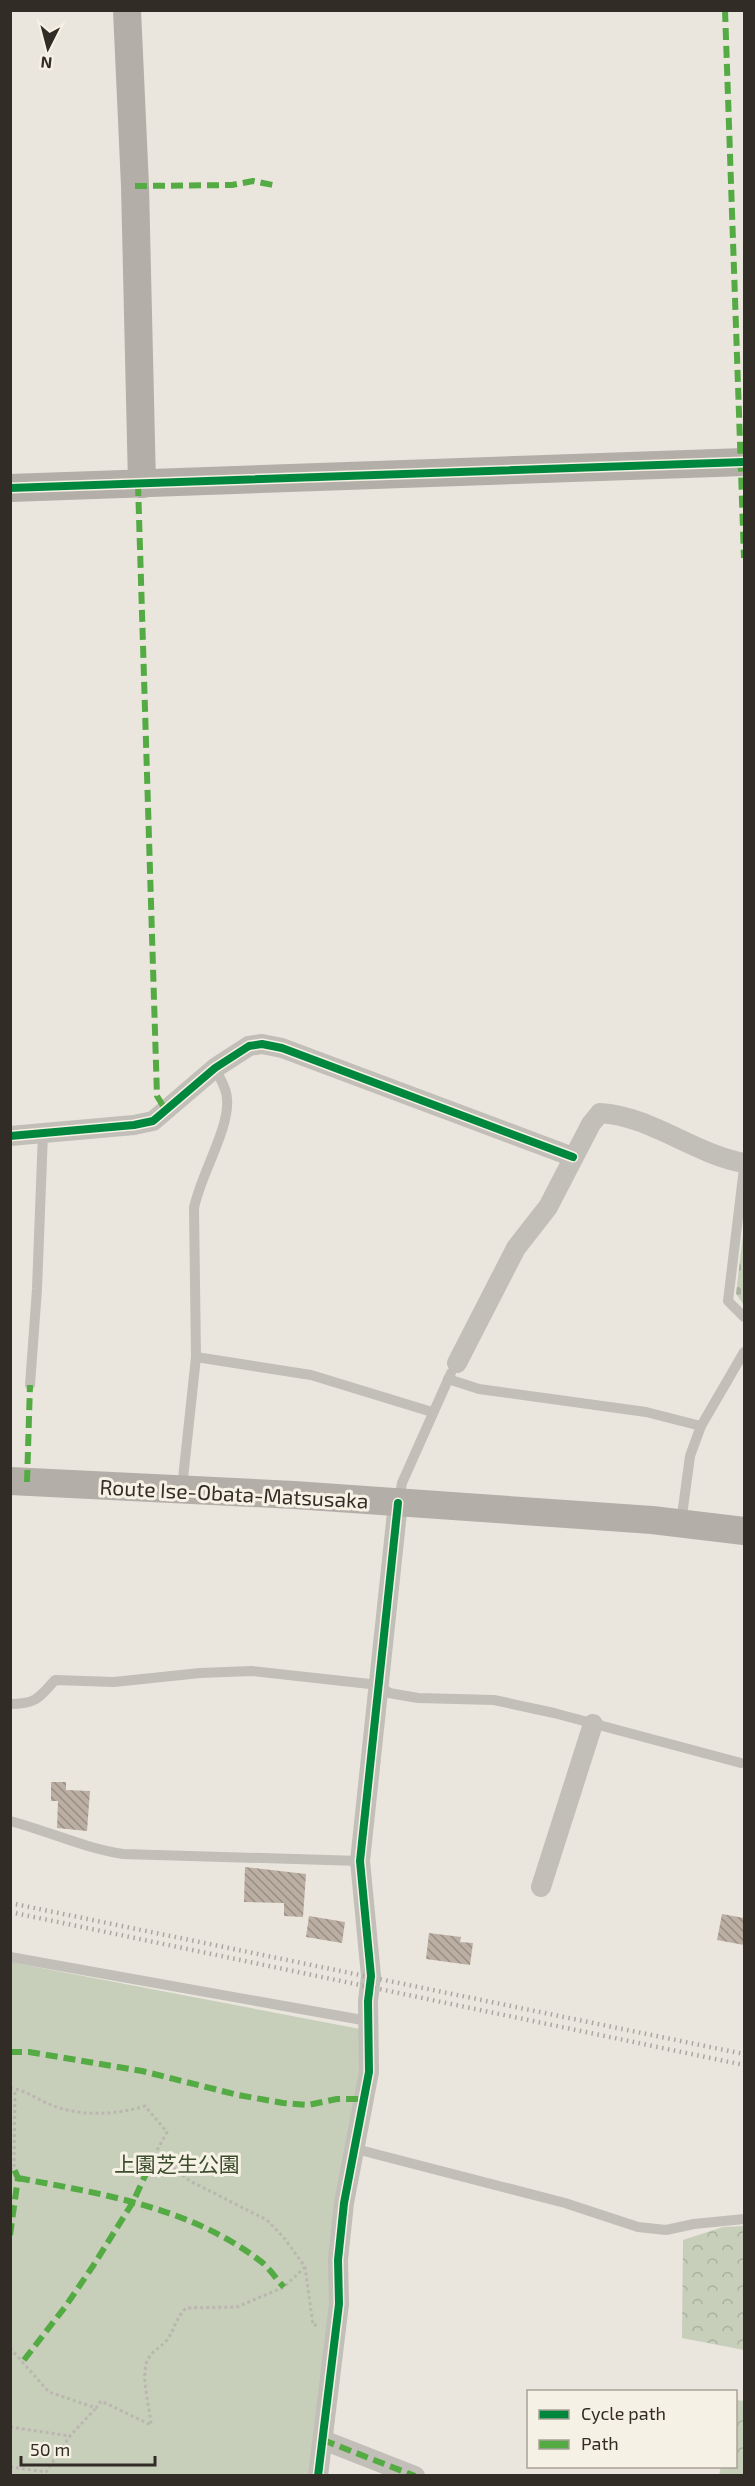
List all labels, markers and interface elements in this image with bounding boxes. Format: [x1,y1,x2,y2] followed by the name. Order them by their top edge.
[18,18,78,78] north arrow
[40,53,53,73] text: N
[99,1473,369,1513] street label: Route Ise-Obata-Matsusaka
[114,2151,240,2176] park label: 上園芝生公園
[527,2390,737,2468] legend
[581,2402,666,2424] text: Cycle path
[21,2429,154,2467] scale bar
[581,2432,619,2454] text: Path
[30,2438,70,2460] text: 50 m

